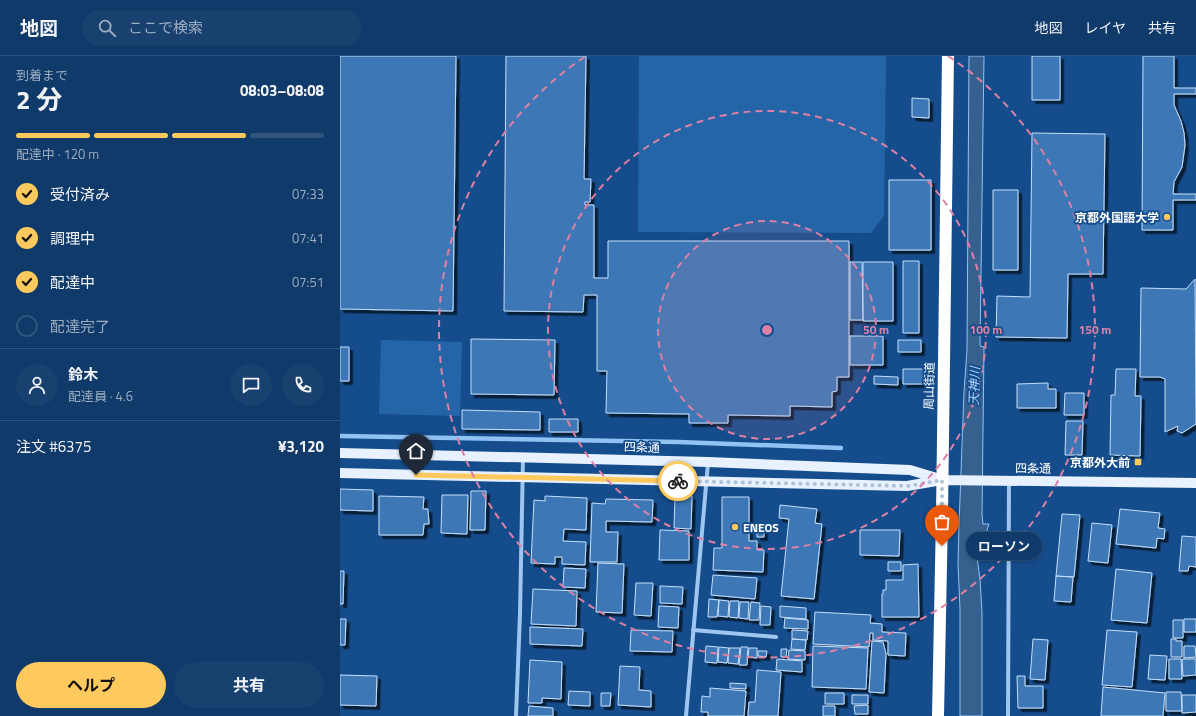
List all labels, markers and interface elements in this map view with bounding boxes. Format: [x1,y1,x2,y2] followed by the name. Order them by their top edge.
[82,10,362,46] search box
[20,13,58,42] text: 地図
[128,16,203,39] text: ここで検索
[96,17,118,39] icon: search
[1034,17,1062,38] text: 地図
[1084,17,1126,38] text: レイヤ
[1148,17,1176,38] text: 共有
[16,65,68,85] text: 到着まで
[240,79,324,102] text: 08:03–08:08
[16,80,62,119] text: 2 分
[16,144,99,164] text: 配達中 · 120 m
[16,183,38,205] icon: check
[50,183,110,206] text: 受付済み
[292,184,324,204] text: 07:33
[1075,208,1159,227] place label: 京都外国語大学
[1162,212,1172,222] marker: 京都外国語大学
[16,227,38,249] icon: check
[50,227,95,250] text: 調理中
[292,228,324,248] text: 07:41
[16,271,38,293] icon: check
[50,271,95,294] text: 配達中
[292,272,324,292] text: 07:51
[50,315,110,338] text: 配達完了
[863,320,889,339] text: 50 m
[970,320,1002,339] text: 100 m
[1079,320,1111,339] text: 150 m
[760,323,774,337] centre of rings
[919,362,939,410] street label: 周山街道
[68,363,98,386] text: 鈴木
[16,364,58,406] button: person
[230,364,272,406] button: chat
[282,364,324,406] button: phone
[963,364,985,406] water label: 天神川
[68,386,133,406] text: 配達員 · 4.6
[399,434,433,475] pin
[16,435,91,458] text: 注文 #6375
[278,435,324,458] text: ¥3,120
[624,437,660,457] street label: 四条通
[405,440,427,462] icon: home
[1070,453,1130,472] place label: 京都外大前
[1133,457,1143,467] marker: 京都外大前
[1015,458,1051,478] street label: 四条通
[658,461,698,501] courier
[667,470,689,492] icon: bike
[925,505,959,546] pin
[931,511,953,533] icon: bag
[743,518,779,537] place label: ENEOS
[730,522,740,532] marker: ENEOS
[966,532,1042,560] callout: ローソン
[978,536,1030,556] text: ローソン
[16,662,166,708] button: ヘルプ
[174,662,324,708] button: 共有

